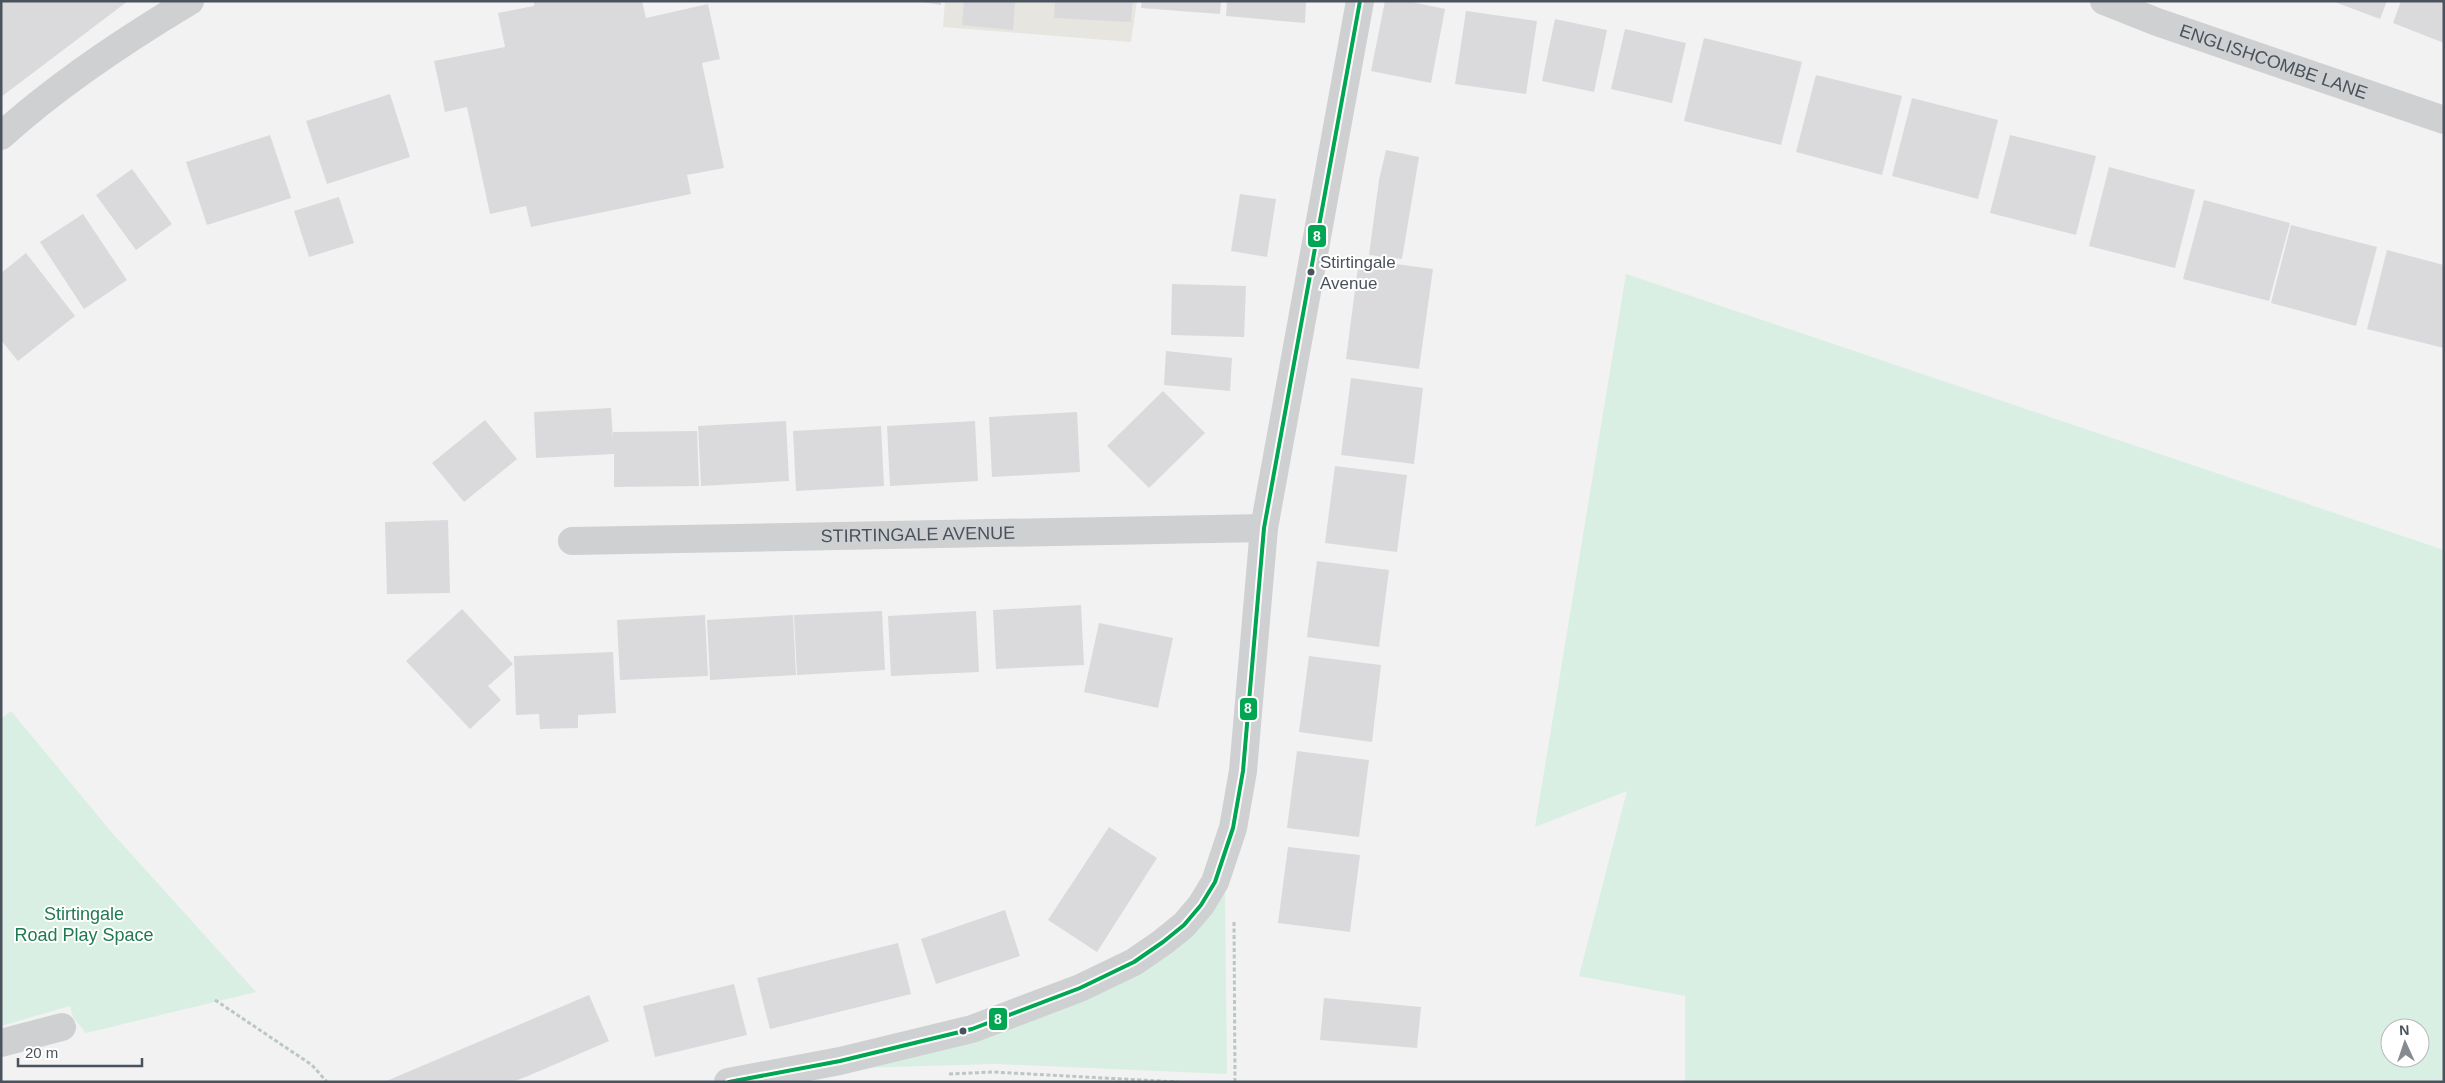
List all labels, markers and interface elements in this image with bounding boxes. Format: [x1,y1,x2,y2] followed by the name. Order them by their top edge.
[2177,20,2370,103] street label: ENGLISHCOMBE LANE
[1307,224,1327,248] line badge: 8
[1313,228,1321,244] text: 8
[1320,253,1396,293] place label: Stirtingale Avenue
[1306,267,1316,277] marker: Stirtingale Avenue
[821,523,1015,546] street label: STIRTINGALE AVENUE
[1239,697,1258,721] line badge: 8
[1244,700,1252,716] text: 8
[14,904,154,945] park label: Stirtingale Road Play Space
[988,1007,1008,1031] line badge: 8
[994,1011,1002,1027] text: 8
[2380,1018,2430,1068] north arrow
[2399,1022,2410,1038] text: N
[958,1026,968,1036] unlabelled marker
[18,1036,141,1068] scale bar
[25,1044,58,1061] text: 20 m

